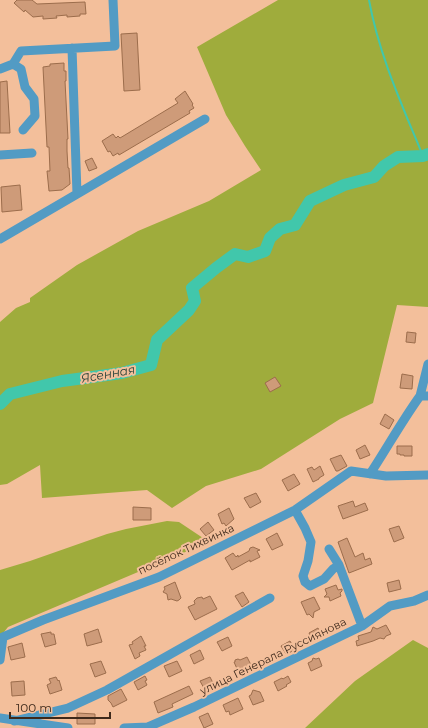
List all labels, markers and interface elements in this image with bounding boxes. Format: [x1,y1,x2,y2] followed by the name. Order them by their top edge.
[80,361,136,386] water label: Ясенная
[136,521,236,577] street label: посёлок Тихвинка
[197,614,348,698] street label: улица Генерала Руссиянова
[10,694,110,720] scale bar
[16,700,52,715] text: 100 m

